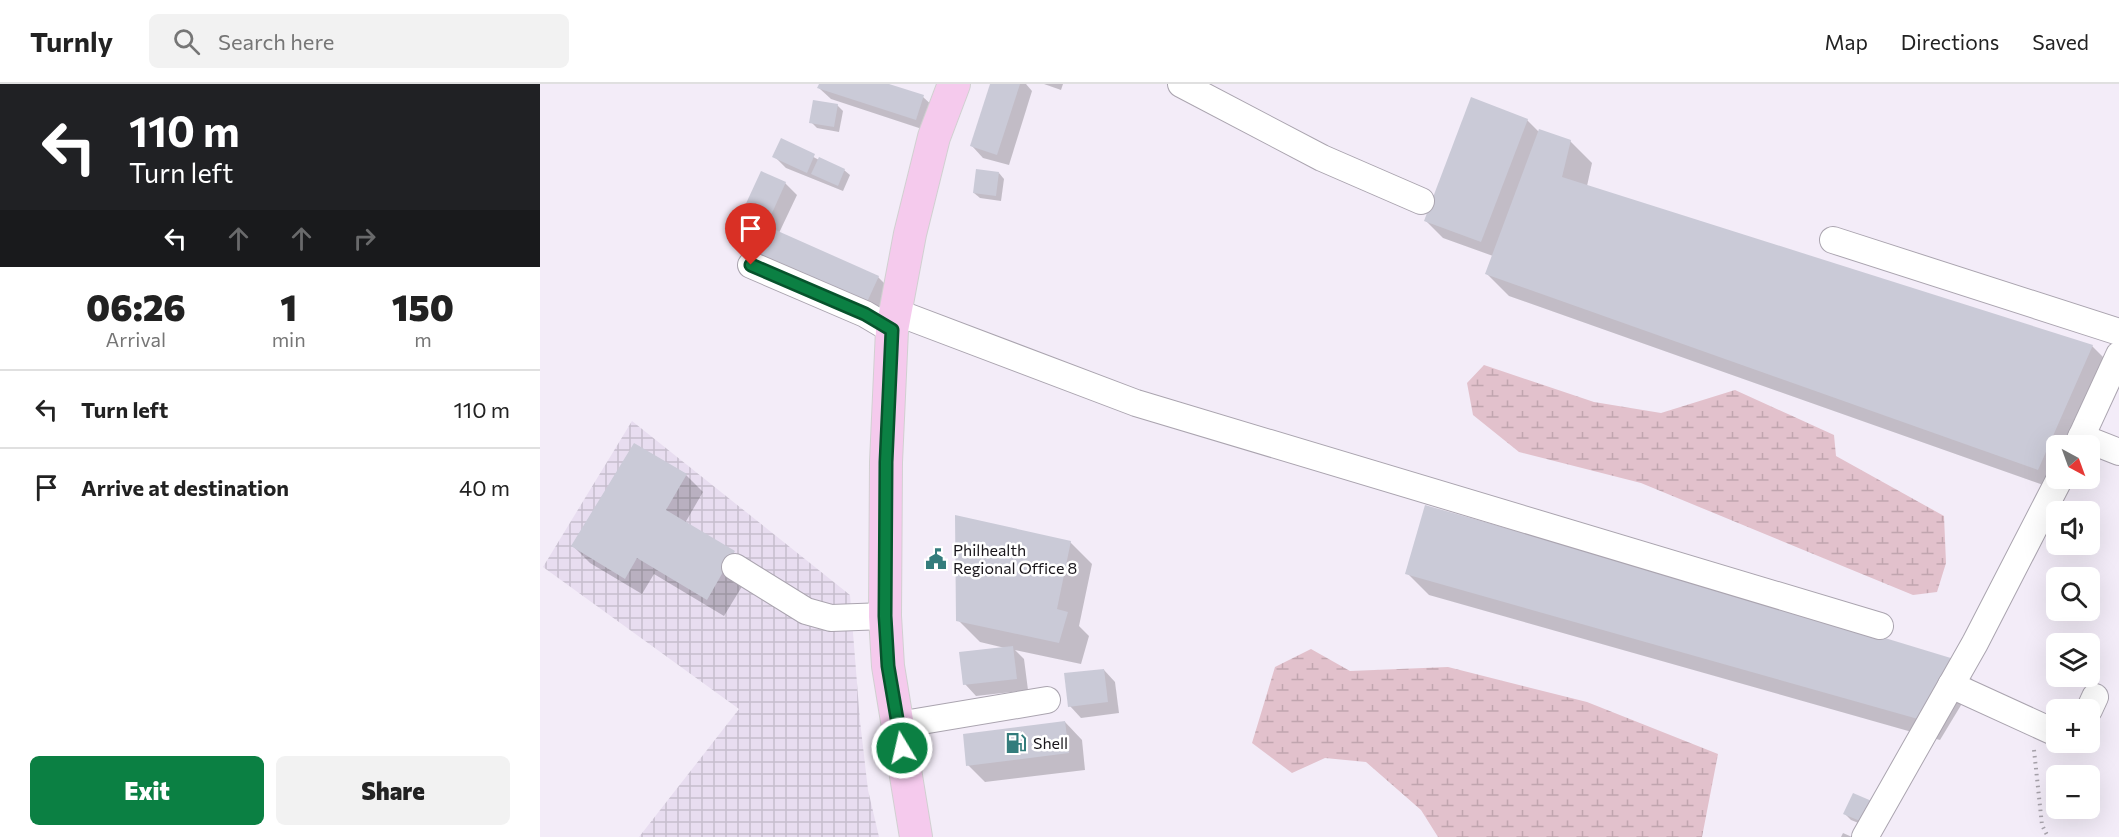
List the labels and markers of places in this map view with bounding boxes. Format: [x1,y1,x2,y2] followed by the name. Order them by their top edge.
[725,203,776,265] pin
[953,540,1077,577] place label: Philhealth Regional Office 8
[924,547,948,571] public building icon: Philhealth Regional Office 8
[1004,731,1028,755] fuel station icon: Shell
[1033,733,1068,752] place label: Shell

